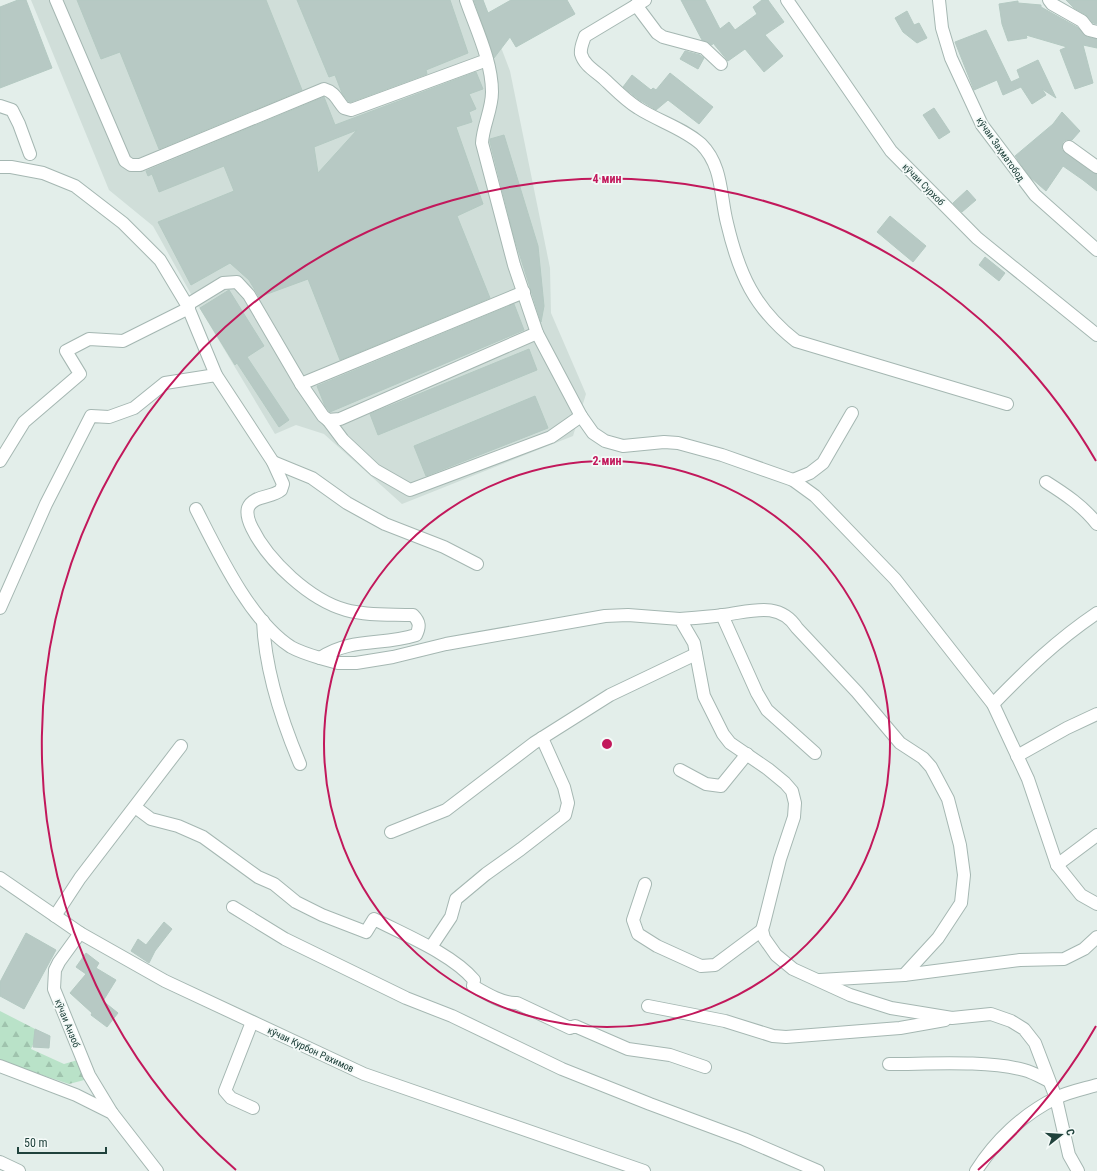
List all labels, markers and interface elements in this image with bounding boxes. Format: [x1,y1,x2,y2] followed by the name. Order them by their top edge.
[974,115,1027,184] street label: кӯчаи Заҳматобод
[900,161,947,208] street label: кӯчаи Сурхоб
[593,172,621,186] text: 4 мин
[593,454,621,468] text: 2 мин
[600,737,614,751] centre of rings
[53,997,82,1049] street label: кӯчаи Анзоб
[266,1025,356,1074] street label: кӯчаи Курбон Рахимов
[1041,1115,1081,1155] north arrow
[1063,1127,1077,1137] text: С
[18,1129,106,1155] scale bar
[24,1136,48,1150] text: 50 m

